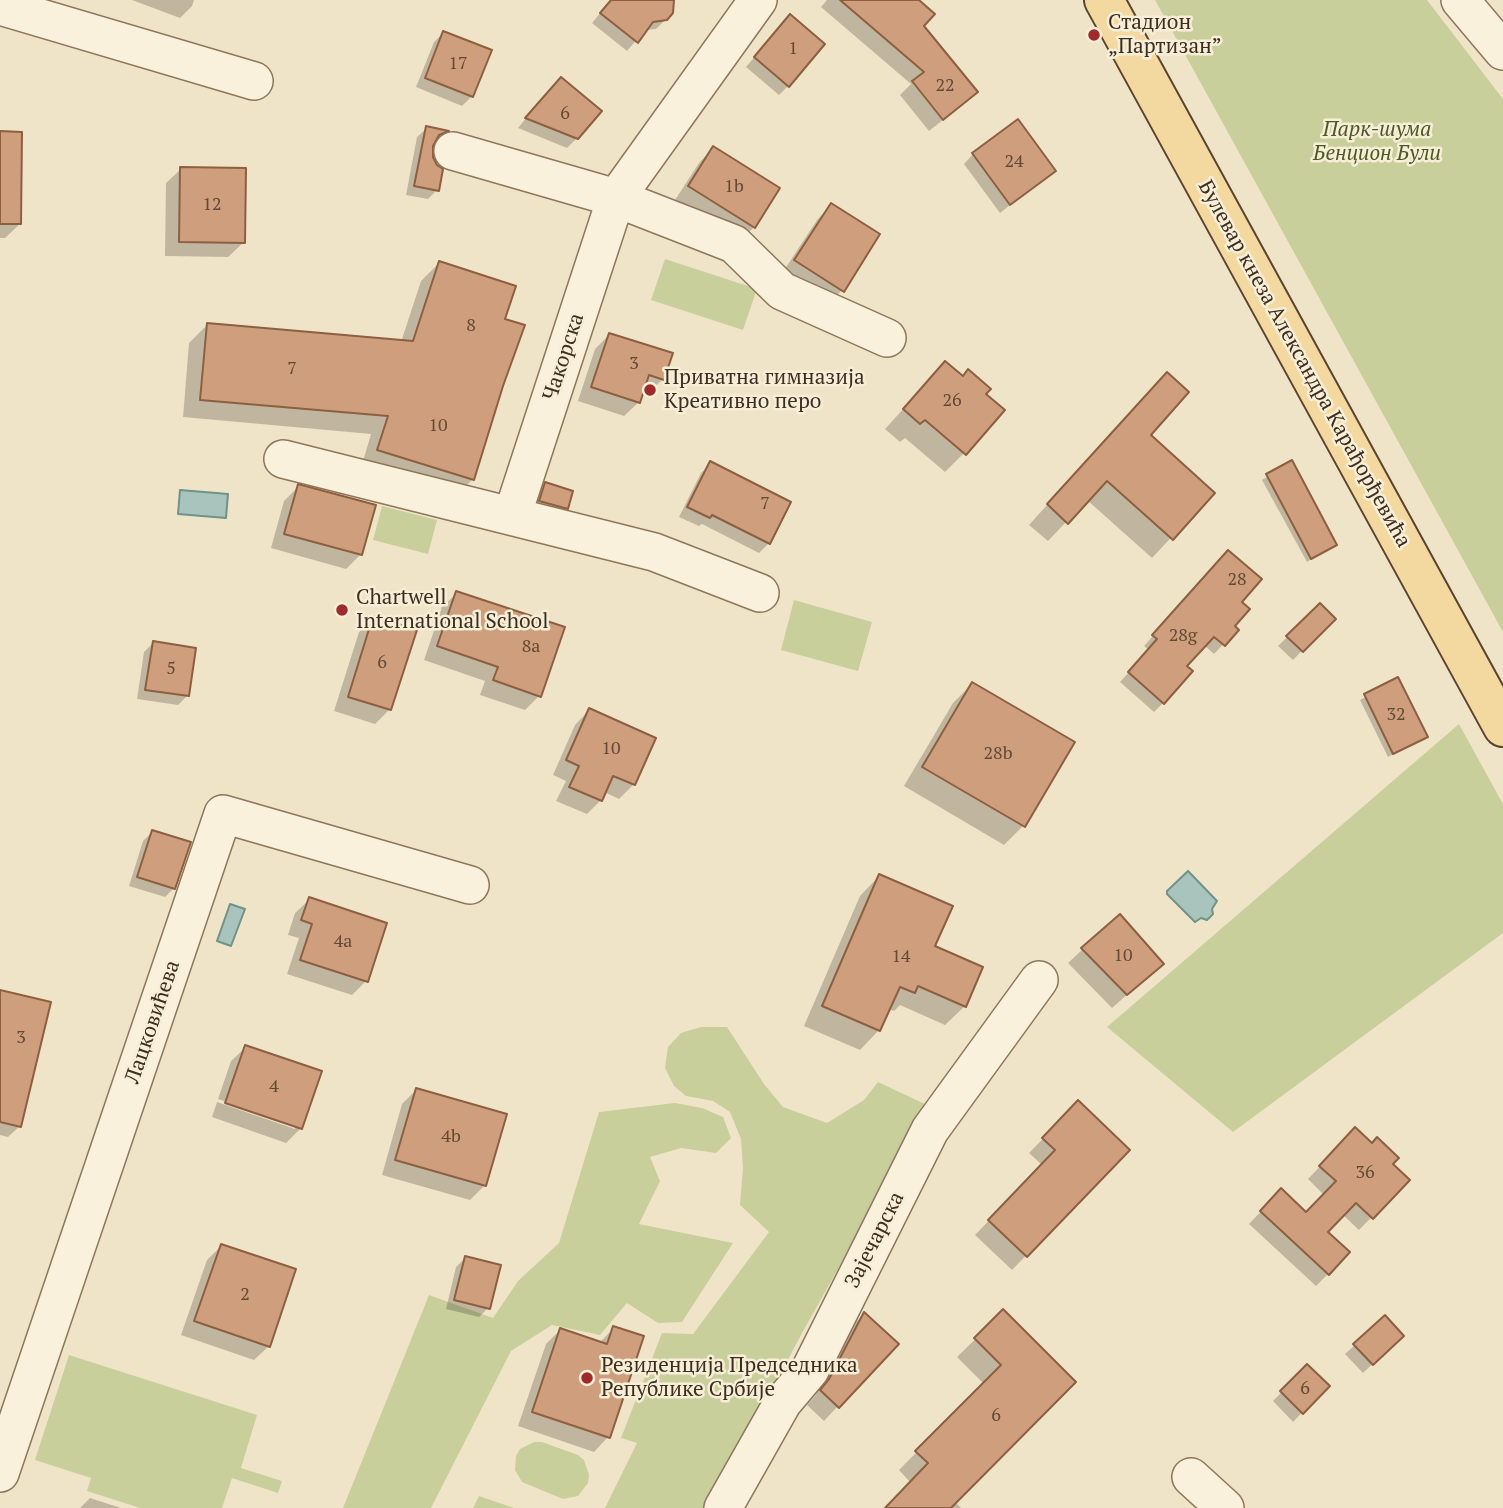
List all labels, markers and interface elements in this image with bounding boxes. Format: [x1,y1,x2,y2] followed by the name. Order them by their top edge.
[1108,10,1222,60] place label: Стадион „Партизан”
[1086,27,1102,43] marker: Стадион „Партизан”
[788,38,798,60] house number: 1
[448,53,468,75] house number: 17
[935,75,955,97] house number: 22
[560,103,570,125] house number: 6
[1313,117,1441,167] park label: Парк-шума Бенцион Були
[1004,151,1024,173] house number: 24
[724,176,744,198] house number: 1b
[1192,176,1416,552] street label: Булевар кнеза Александра Карађорђевића
[202,194,222,216] house number: 12
[538,310,590,404] street label: Чакорска
[466,315,476,337] house number: 8
[629,353,639,375] house number: 3
[287,358,297,380] house number: 7
[664,365,865,415] place label: Приватна гимназија Креативно перо
[642,382,658,398] marker: Приватна гимназија Креативно перо
[942,390,962,412] house number: 26
[428,415,448,437] house number: 10
[760,493,770,515] house number: 7
[1227,569,1247,591] house number: 28
[356,585,549,635] place label: Chartwell International School
[334,602,350,618] marker: Chartwell International School
[1169,625,1197,647] house number: 28g
[522,636,540,658] house number: 8a
[377,652,387,674] house number: 6
[166,658,176,680] house number: 5
[1386,704,1406,726] house number: 32
[601,738,621,760] house number: 10
[984,743,1012,765] house number: 28b
[334,931,352,953] house number: 4a
[1113,945,1133,967] house number: 10
[891,946,911,968] house number: 14
[120,957,186,1087] street label: Лацковићева
[16,1027,26,1049] house number: 3
[269,1076,279,1098] house number: 4
[441,1126,461,1148] house number: 4b
[1355,1162,1375,1184] house number: 36
[840,1188,910,1292] street label: Зајечарска
[240,1284,250,1306] house number: 2
[601,1353,858,1403] place label: Резиденција Председника Републике Србије
[579,1370,595,1386] marker: Резиденција Председника Републике Србије
[1300,1378,1310,1400] house number: 6
[991,1405,1001,1427] house number: 6

